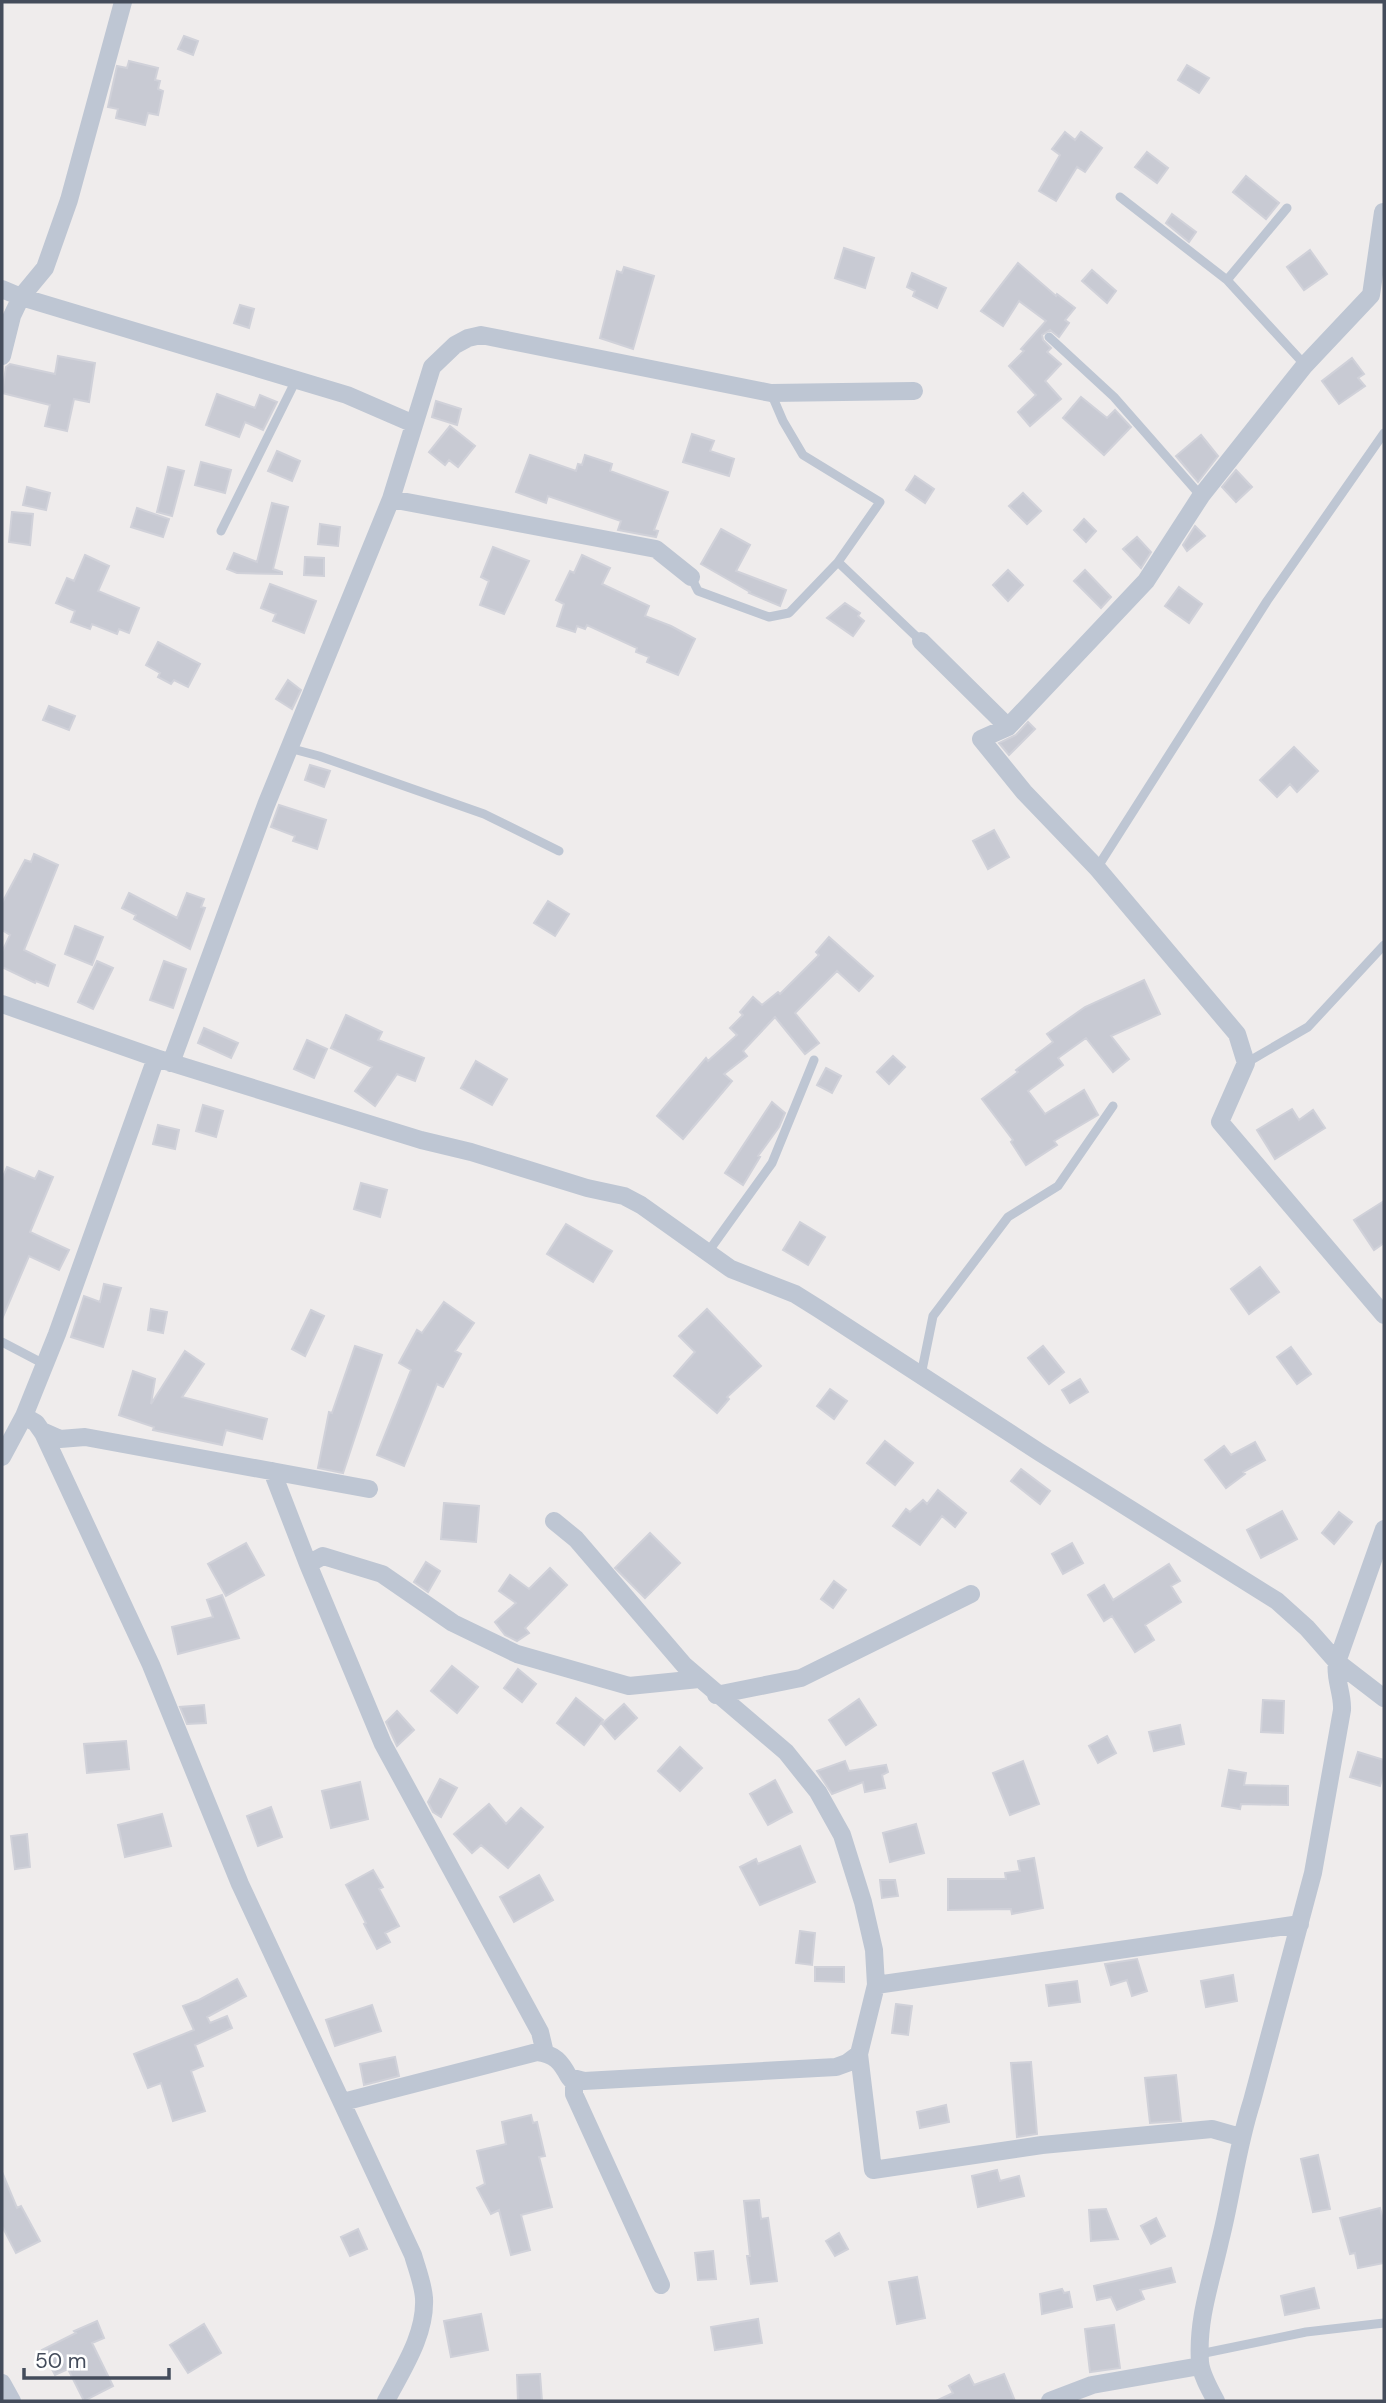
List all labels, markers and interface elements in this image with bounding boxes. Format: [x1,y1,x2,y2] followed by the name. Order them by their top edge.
[24,2336,170,2380] scale bar
[35,2347,86,2375] text: 50 m

